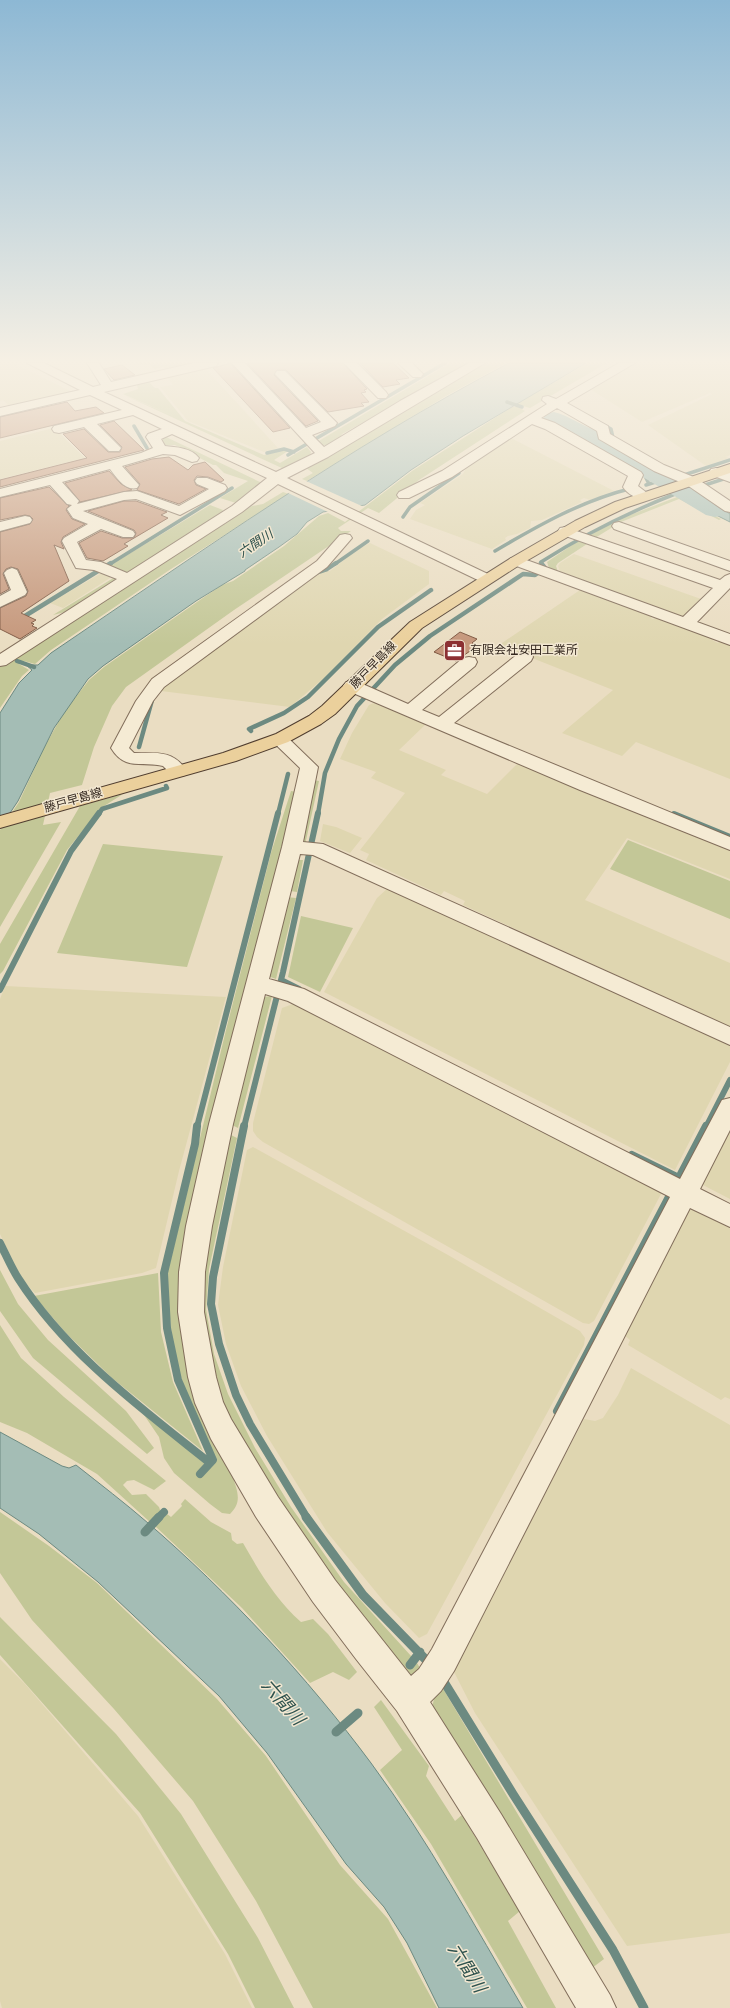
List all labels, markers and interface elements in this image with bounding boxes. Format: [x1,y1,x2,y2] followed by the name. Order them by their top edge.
[233,523,278,561] water label: 六間川
[345,636,399,691] street label: 藤戸早島線
[441,637,467,663] office icon: 有限会社安田工業所
[470,640,578,657] place label: 有限会社安田工業所
[41,782,104,815] street label: 藤戸早島線
[257,1672,313,1731] water label: 六間川
[443,1937,495,1998] water label: 六間川

